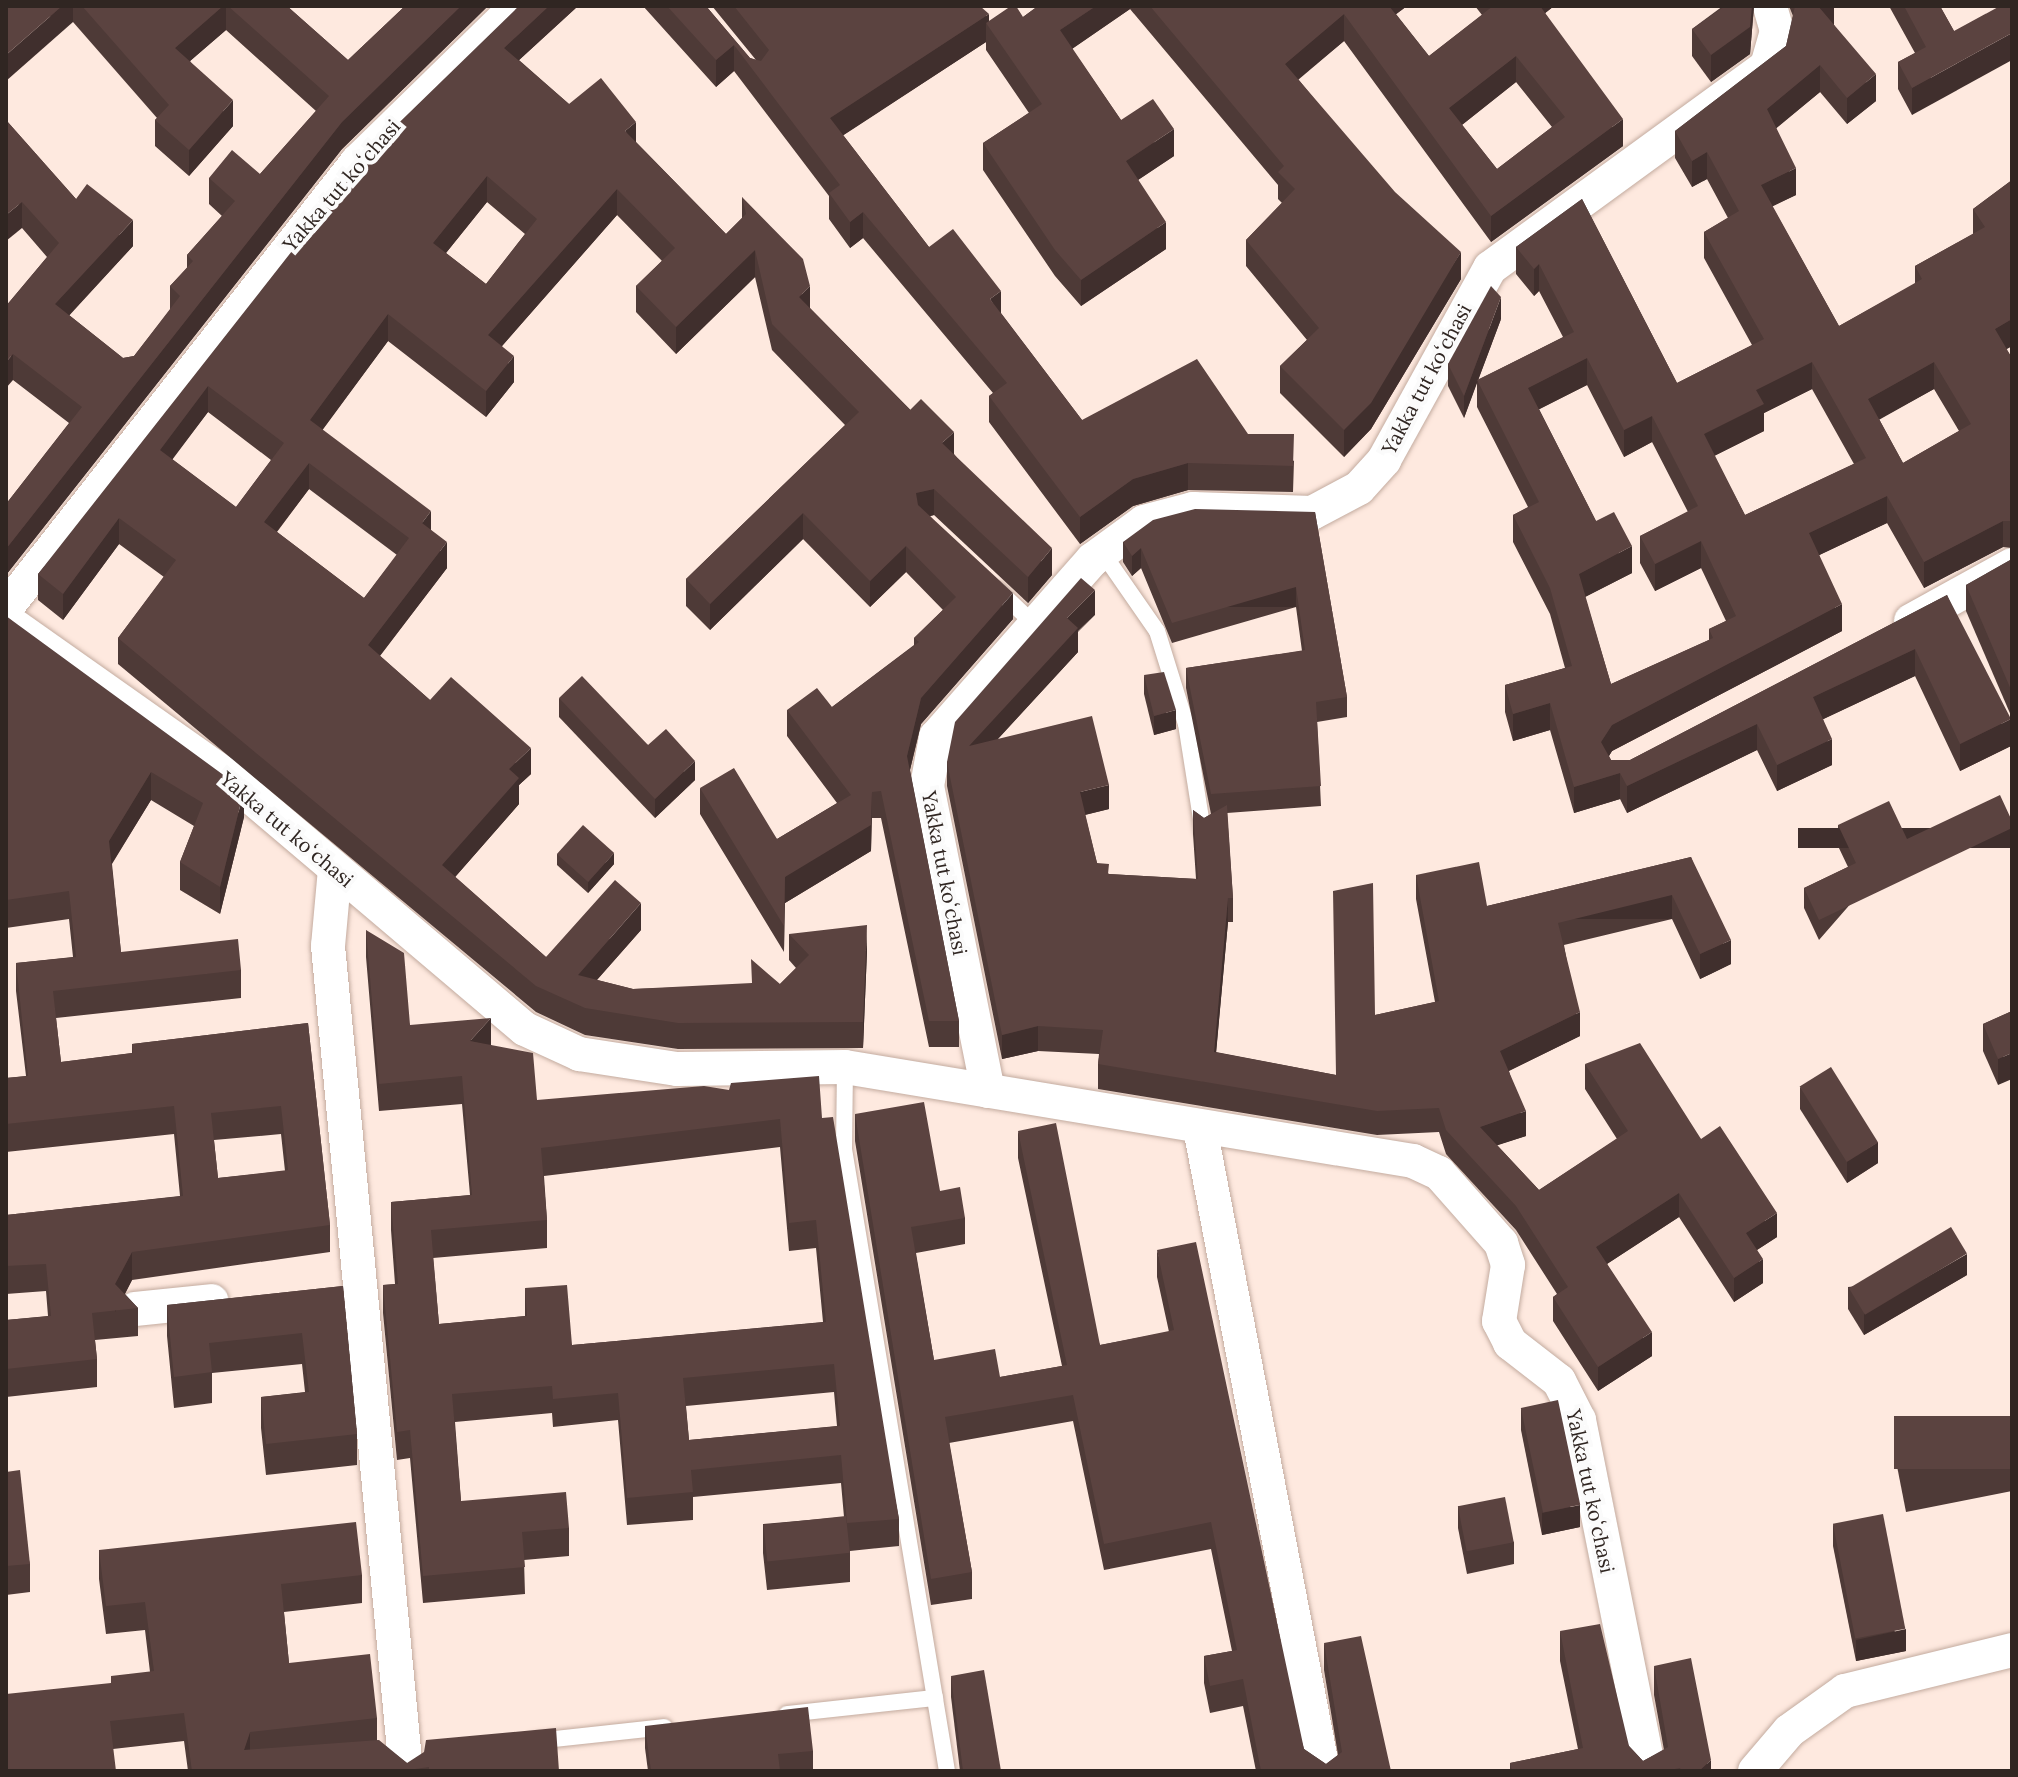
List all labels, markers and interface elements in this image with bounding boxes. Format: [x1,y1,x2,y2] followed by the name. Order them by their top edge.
[277,114,405,256] street label: Yakka tut koʻchasi
[1376,300,1476,458] street label: Yakka tut koʻchasi
[215,766,359,892] street label: Yakka tut koʻchasi
[917,789,973,957] street label: Yakka tut koʻchasi
[1562,1407,1620,1575] street label: Yakka tut koʻchasi

